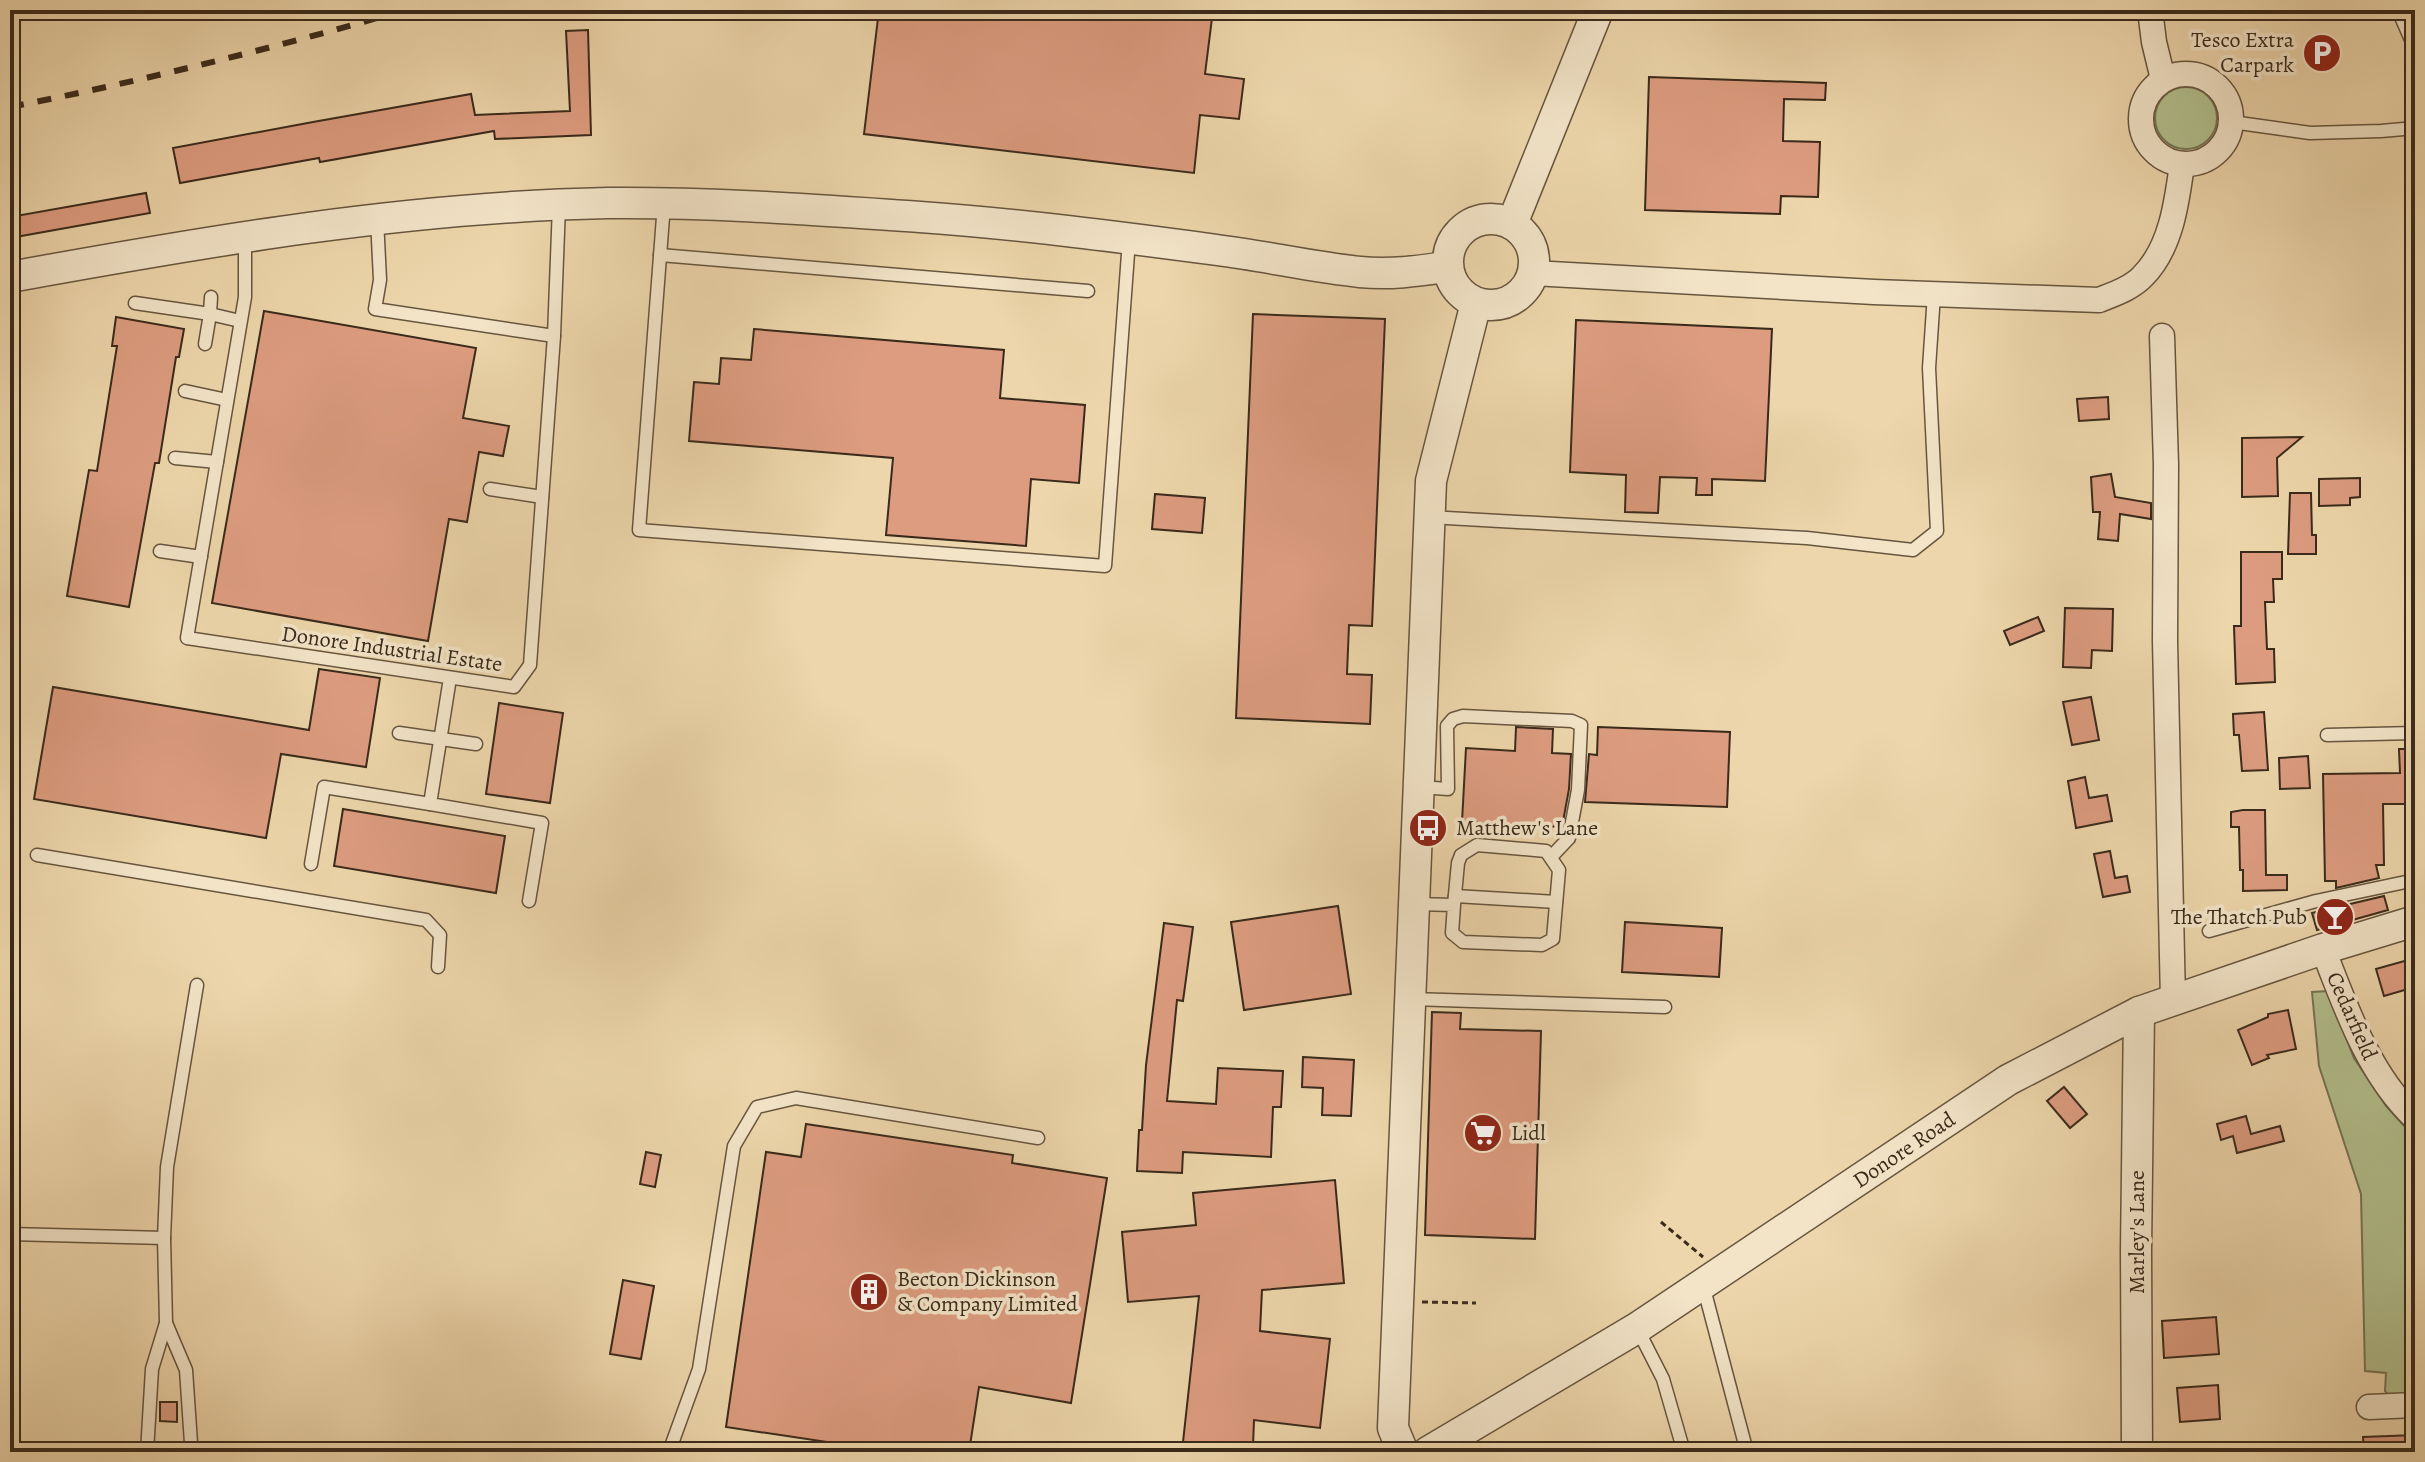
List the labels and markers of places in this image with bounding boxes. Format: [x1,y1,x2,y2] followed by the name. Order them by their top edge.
[2191,25,2295,80] place label: Tesco Extra Carpark
[2301,32,2343,74] parking icon: Tesco Extra Carpark
[1407,807,1449,849] bus stop icon: Matthew's Lane
[1456,813,1598,843] place label: Matthew's Lane
[2314,896,2356,938] bar icon: The Thatch Pub
[2171,902,2307,932] place label: The Thatch Pub
[1462,1112,1504,1154] supermarket icon: Lidl
[1511,1118,1546,1148] place label: Lidl
[897,1264,1078,1319] place label: Becton Dickinson & Company Limited
[848,1271,890,1313] building icon: Becton Dickinson & Company Limited

